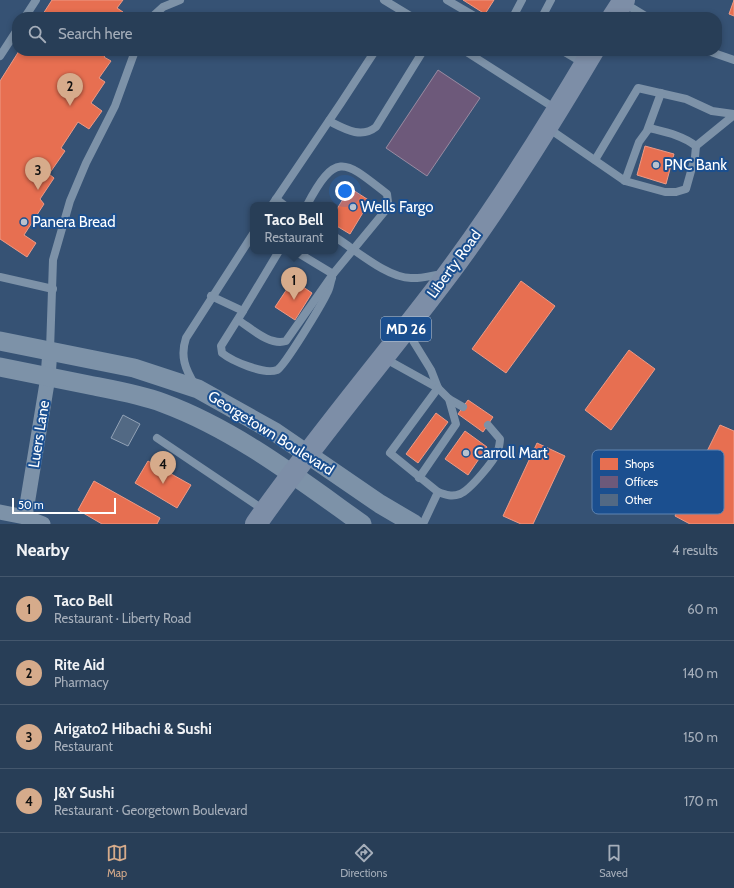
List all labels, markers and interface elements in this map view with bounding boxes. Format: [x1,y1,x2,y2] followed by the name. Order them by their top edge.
[12,12,722,56] search box
[26,23,48,45] icon: search
[58,25,133,43] text: Search here
[57,73,83,106] pin: 2
[664,156,727,174] place label: PNC Bank
[25,157,51,190] pin: 3
[651,160,661,170] marker: PNC Bank
[335,181,355,201] your location
[361,198,434,216] place label: Wells Fargo
[250,202,338,254] popup
[348,202,358,212] marker: Wells Fargo
[265,211,323,229] text: Taco Bell
[32,213,115,231] place label: Panera Bread
[19,217,29,227] marker: Panera Bread
[423,226,485,302] street label: Liberty Road
[265,229,323,245] text: Restaurant
[281,267,307,300] pin: 1
[381,317,431,341] road number: MD 26
[205,387,337,479] street label: Georgetown Boulevard
[25,399,53,469] street label: Luers Lane
[474,444,548,462] place label: Carroll Mart
[461,448,471,458] marker: Carroll Mart
[592,450,724,514] legend
[150,451,176,484] pin: 4
[625,457,654,471] text: Shops
[625,475,659,489] text: Offices
[625,493,653,507] text: Other
[12,496,116,515] scale bar
[18,498,44,512] text: 50 m
[16,540,69,560] text: Nearby
[672,542,718,558] text: 4 results
[54,592,113,610] text: Taco Bell
[27,601,31,617] text: 1
[687,601,718,617] text: 60 m
[54,610,191,626] text: Restaurant · Liberty Road
[54,656,105,674] text: Rite Aid
[26,665,32,681] text: 2
[683,665,718,681] text: 140 m
[54,674,109,690] text: Pharmacy
[54,720,212,738] text: Arigato2 Hibachi & Sushi
[25,729,33,745] text: 3
[683,729,718,745] text: 150 m
[54,738,113,754] text: Restaurant
[54,784,114,802] text: J&Y Sushi
[25,793,33,809] text: 4
[684,793,718,809] text: 170 m
[54,802,248,818] text: Restaurant · Georgetown Boulevard
[106,842,128,880] tab: Map
[340,842,387,880] tab: Directions
[599,842,628,880] tab: Saved

